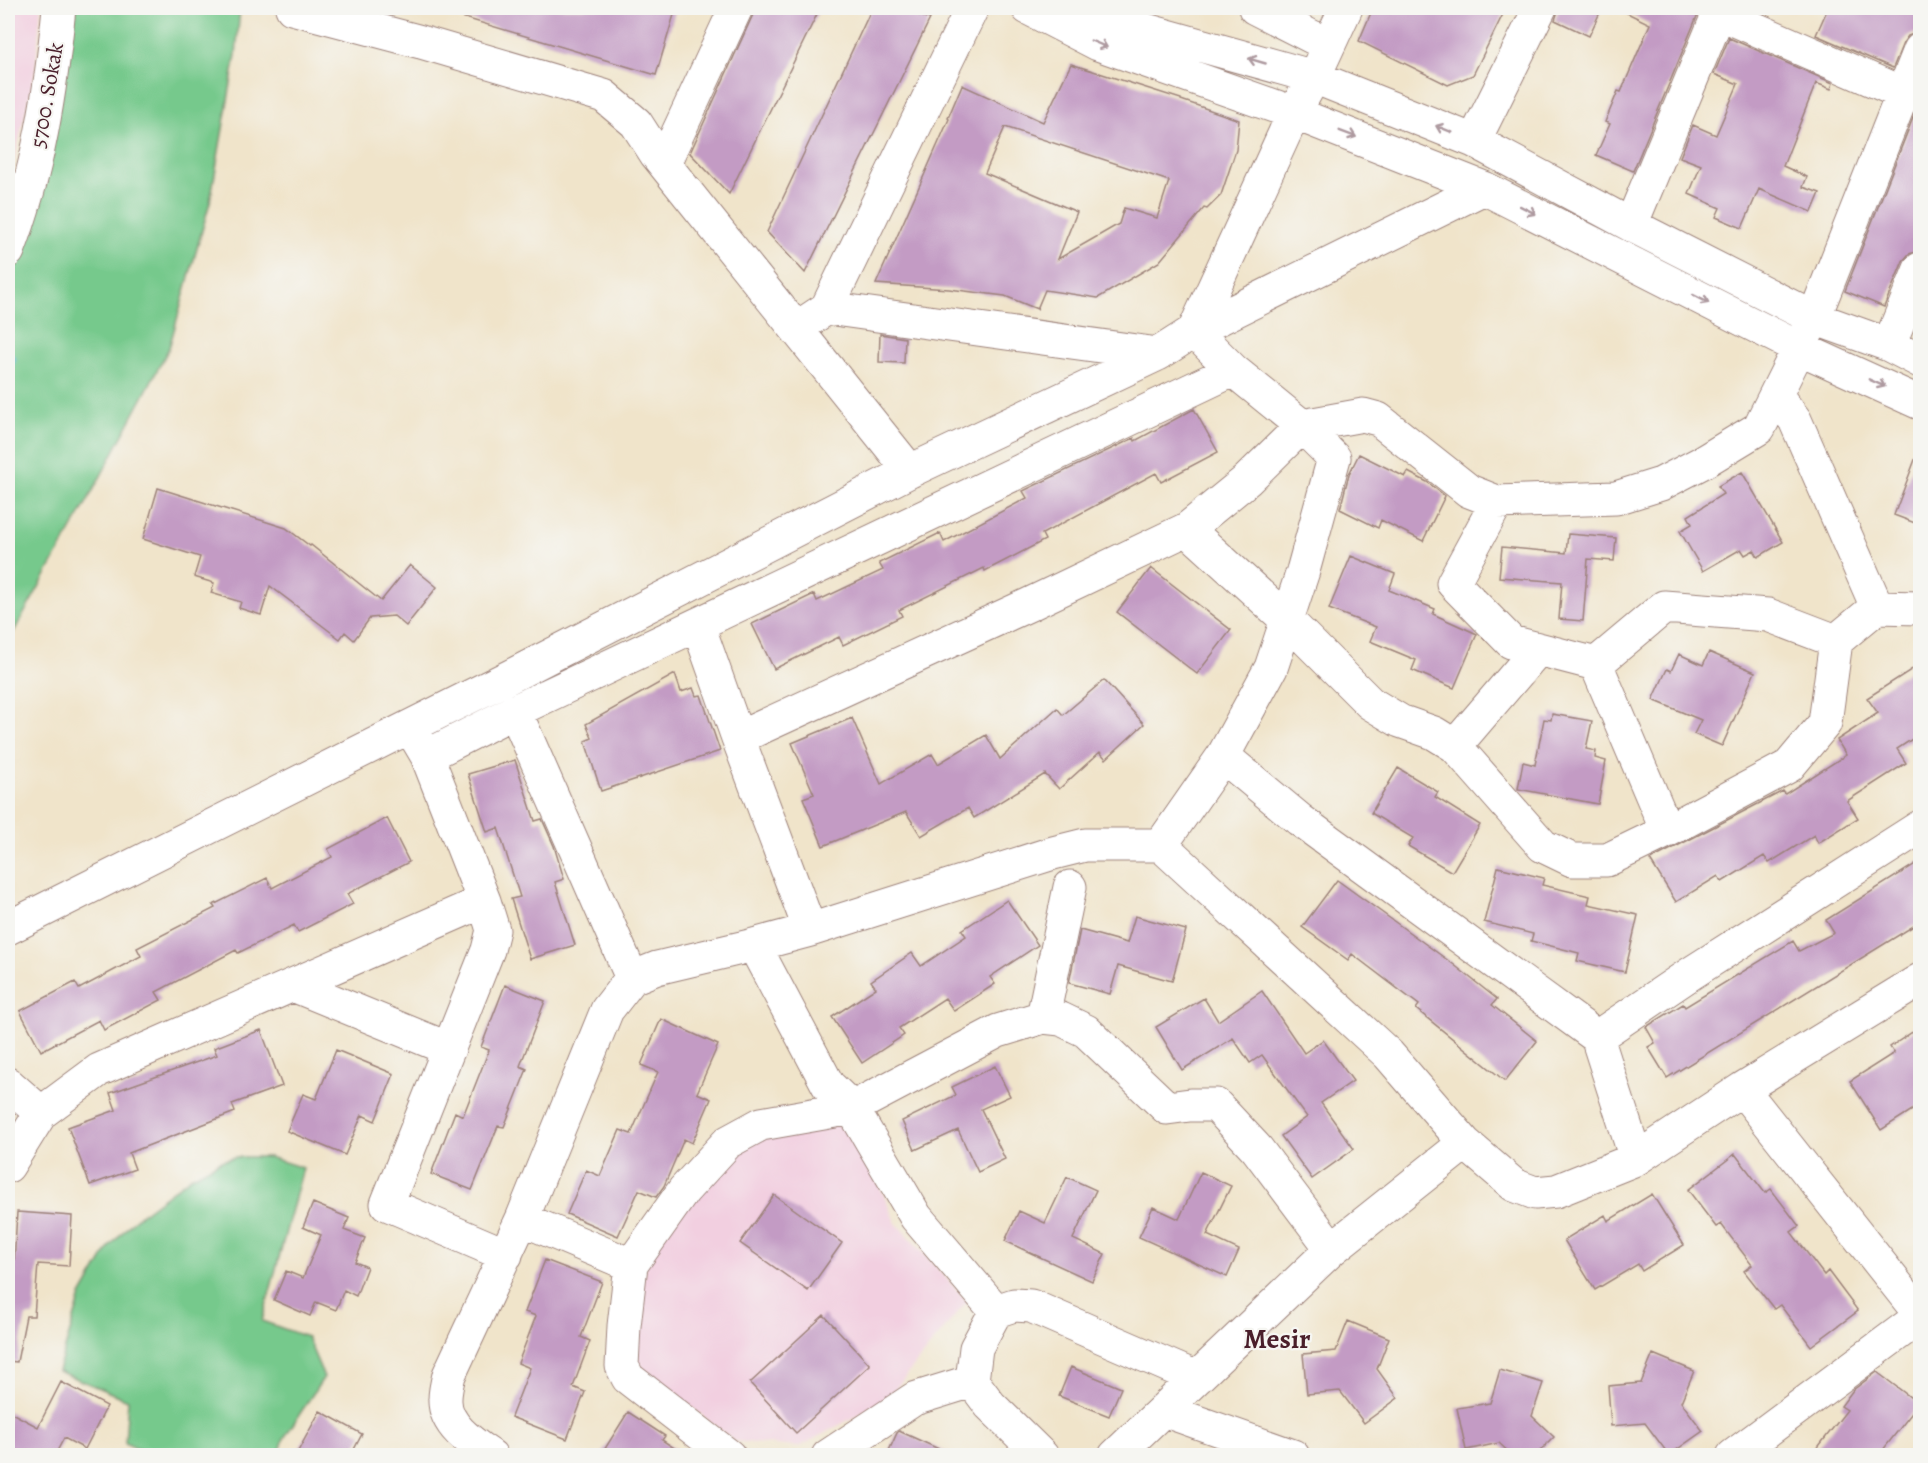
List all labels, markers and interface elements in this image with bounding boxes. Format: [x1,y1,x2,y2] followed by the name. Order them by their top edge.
[1089,39,1108,50] one-way arrow
[23,40,71,150] street label: 5700. Sokak
[1248,55,1267,66] one-way arrow
[1435,123,1454,134] one-way arrow
[1339,129,1357,140] one-way arrow
[1518,205,1536,216] one-way arrow
[1692,293,1710,305] one-way arrow
[1867,378,1886,389] one-way arrow
[1243,1320,1311,1358] district label: Mesir

